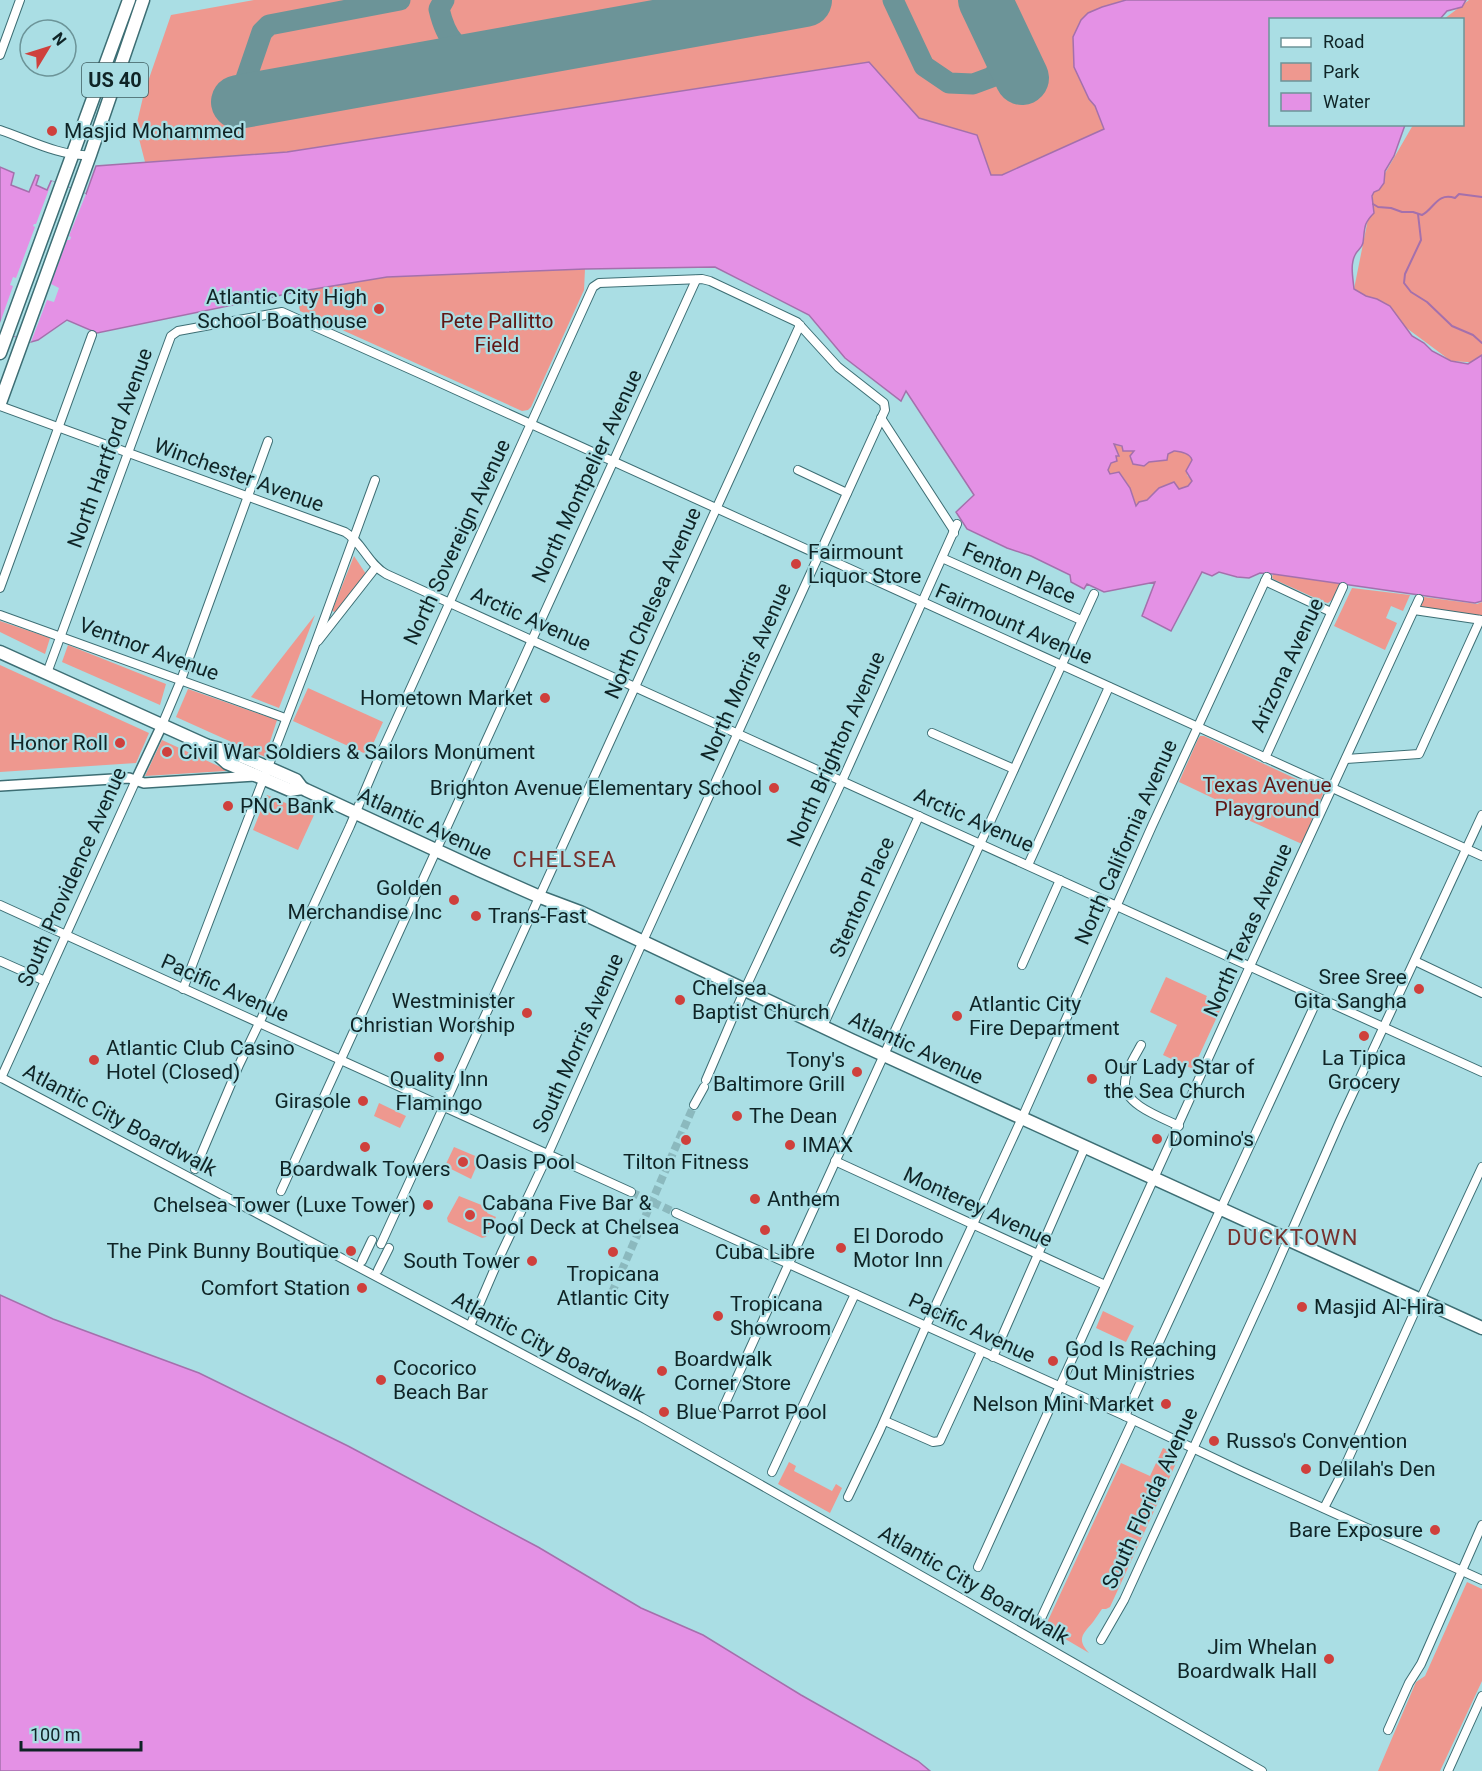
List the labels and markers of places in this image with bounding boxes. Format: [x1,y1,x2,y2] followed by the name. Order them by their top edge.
[64,119,245,143] place label: Masjid Mohammed
[45,124,59,138] marker: Masjid Mohammed
[197,285,367,333] place label: Atlantic City High School Boathouse
[372,302,386,316] marker: Atlantic City High School Boathouse
[808,540,921,588] place label: Fairmount Liquor Store
[789,557,803,571] marker: Fairmount Liquor Store
[360,686,533,710] place label: Hometown Market
[538,691,552,705] marker: Hometown Market
[10,731,108,755] place label: Honor Roll
[113,736,127,750] marker: Honor Roll
[179,740,535,764] place label: Civil War Soldiers & Sailors Monument
[160,745,174,759] marker: Civil War Soldiers & Sailors Monument
[430,776,762,800] place label: Brighton Avenue Elementary School
[767,781,781,795] marker: Brighton Avenue Elementary School
[240,794,334,818] place label: PNC Bank
[221,799,235,813] marker: PNC Bank
[288,876,442,924] place label: Golden Merchandise Inc
[447,893,461,907] marker: Golden Merchandise Inc
[488,904,587,928] place label: Trans-Fast
[469,909,483,923] marker: Trans-Fast
[1294,965,1407,1013] place label: Sree Sree Gita Sangha
[692,976,829,1024] place label: Chelsea Baptist Church
[1412,982,1426,996] marker: Sree Sree Gita Sangha
[350,989,515,1037] place label: Westminister Christian Worship
[969,992,1120,1040] place label: Atlantic City Fire Department
[673,993,687,1007] marker: Chelsea Baptist Church
[520,1006,534,1020] marker: Westminister Christian Worship
[950,1009,964,1023] marker: Atlantic City Fire Department
[1357,1029,1371,1043] marker: La Tipica Grocery
[106,1036,295,1084] place label: Atlantic Club Casino Hotel (Closed)
[1322,1046,1406,1094] place label: La Tipica Grocery
[713,1048,845,1096] place label: Tony's Baltimore Grill
[432,1050,446,1064] marker: Quality Inn Flamingo
[87,1053,101,1067] marker: Atlantic Club Casino Hotel (Closed)
[1104,1055,1255,1103] place label: Our Lady Star of the Sea Church
[850,1065,864,1079] marker: Tony's Baltimore Grill
[390,1067,488,1115] place label: Quality Inn Flamingo
[1085,1072,1099,1086] marker: Our Lady Star of the Sea Church
[274,1089,351,1113] place label: Girasole
[356,1094,370,1108] marker: Girasole
[749,1104,837,1128] place label: The Dean
[730,1109,744,1123] marker: The Dean
[1169,1127,1254,1151] place label: Domino's
[1150,1132,1164,1146] marker: Domino's
[679,1133,693,1147] marker: Tilton Fitness
[802,1133,853,1157] place label: IMAX
[783,1138,797,1152] marker: IMAX
[358,1140,372,1154] marker: Boardwalk Towers
[475,1150,575,1174] place label: Oasis Pool
[623,1150,749,1174] place label: Tilton Fitness
[456,1155,470,1169] marker: Oasis Pool
[279,1157,451,1181] place label: Boardwalk Towers
[767,1187,840,1211] place label: Anthem
[482,1191,680,1239] place label: Cabana Five Bar & Pool Deck at Chelsea
[748,1192,762,1206] marker: Anthem
[153,1193,416,1217] place label: Chelsea Tower (Luxe Tower)
[421,1198,435,1212] marker: Chelsea Tower (Luxe Tower)
[463,1208,477,1222] marker: Cabana Five Bar & Pool Deck at Chelsea
[758,1223,772,1237] marker: Cuba Libre
[853,1224,944,1272] place label: El Dorodo Motor Inn
[106,1239,339,1263] place label: The Pink Bunny Boutique
[715,1240,815,1264] place label: Cuba Libre
[834,1241,848,1255] marker: El Dorodo Motor Inn
[344,1244,358,1258] marker: The Pink Bunny Boutique
[606,1245,620,1259] marker: Tropicana Atlantic City
[403,1249,520,1273] place label: South Tower
[525,1254,539,1268] marker: South Tower
[557,1262,669,1310] place label: Tropicana Atlantic City
[201,1276,350,1300] place label: Comfort Station
[355,1281,369,1295] marker: Comfort Station
[730,1292,831,1340] place label: Tropicana Showroom
[1314,1295,1445,1319] place label: Masjid Al-Hira
[1295,1300,1309,1314] marker: Masjid Al-Hira
[711,1309,725,1323] marker: Tropicana Showroom
[1065,1337,1217,1385] place label: God Is Reaching Out Ministries
[674,1347,791,1395] place label: Boardwalk Corner Store
[1046,1354,1060,1368] marker: God Is Reaching Out Ministries
[393,1356,488,1404] place label: Cocorico Beach Bar
[655,1364,669,1378] marker: Boardwalk Corner Store
[374,1373,388,1387] marker: Cocorico Beach Bar
[972,1392,1154,1416] place label: Nelson Mini Market
[1159,1397,1173,1411] marker: Nelson Mini Market
[676,1400,827,1424] place label: Blue Parrot Pool
[657,1405,671,1419] marker: Blue Parrot Pool
[1226,1429,1407,1453] place label: Russo's Convention
[1207,1434,1221,1448] marker: Russo's Convention
[1318,1457,1436,1481] place label: Delilah's Den
[1299,1462,1313,1476] marker: Delilah's Den
[1289,1518,1423,1542] place label: Bare Exposure
[1428,1523,1442,1537] marker: Bare Exposure
[1177,1635,1317,1683] place label: Jim Whelan Boardwalk Hall
[1322,1652,1336,1666] marker: Jim Whelan Boardwalk Hall

